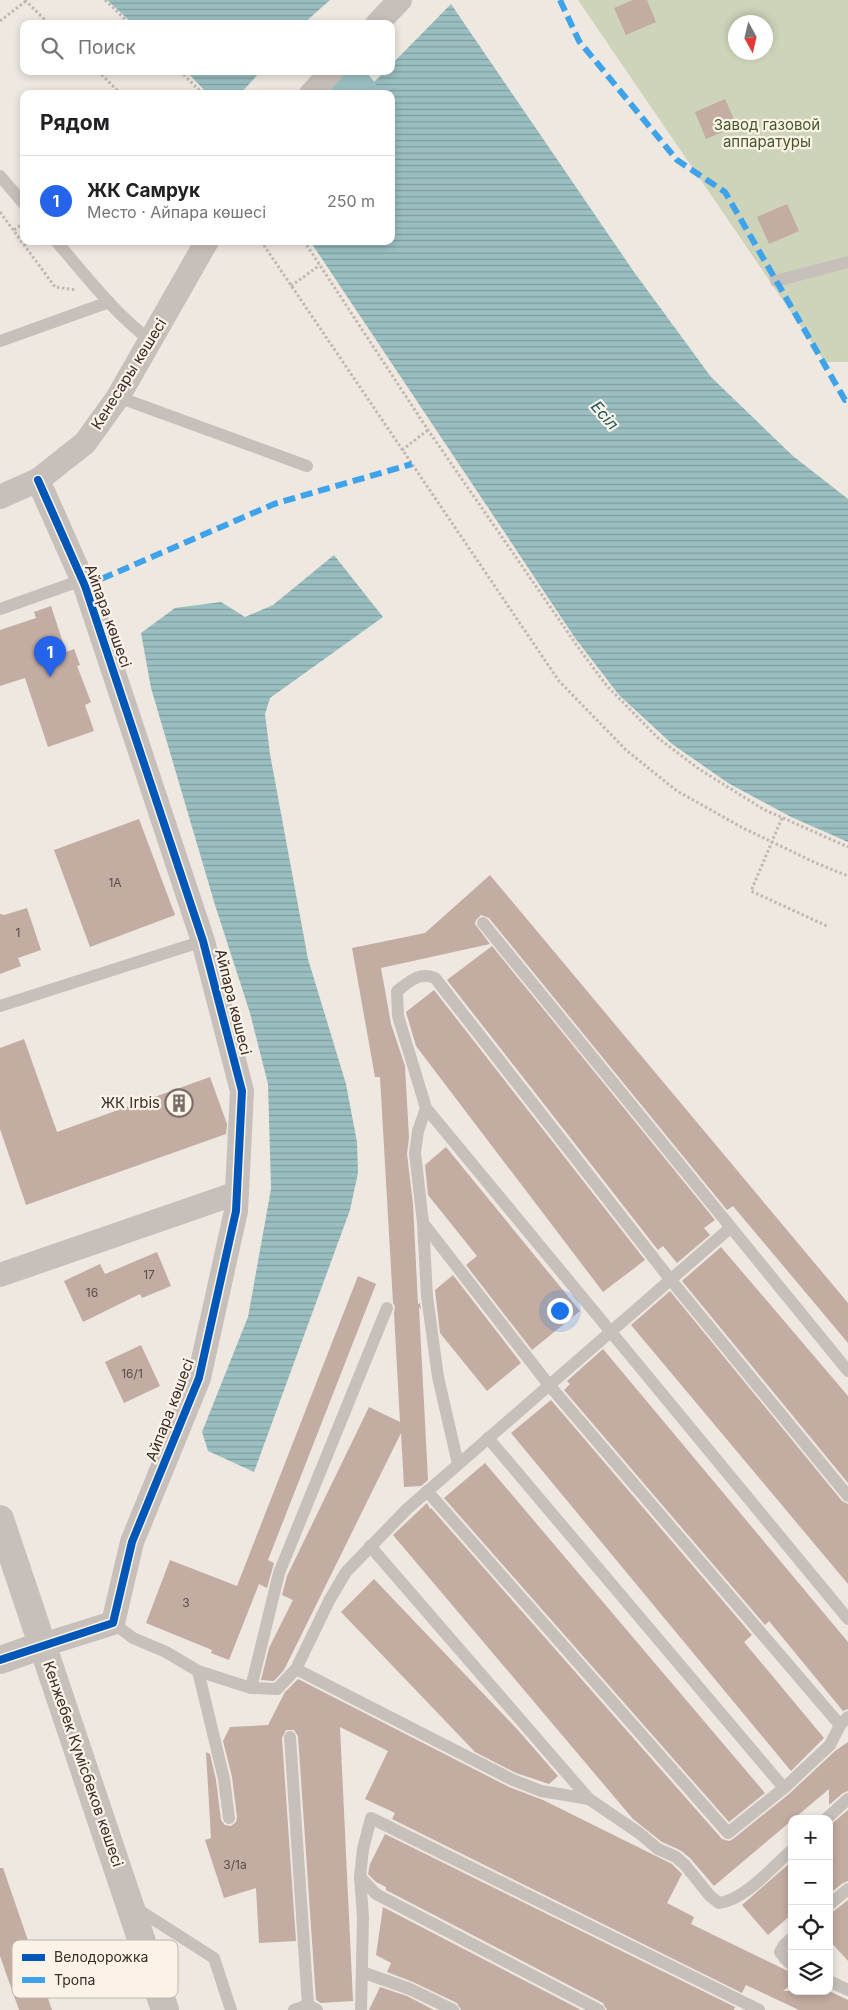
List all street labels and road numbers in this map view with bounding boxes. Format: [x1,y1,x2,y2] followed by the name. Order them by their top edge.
[87,315,170,433] street label: Кенесары көшесі
[81,562,136,670] street label: Айпара көшесі
[211,947,256,1057] street label: Айпара көшесі
[141,1356,198,1464] street label: Айпара көшесі
[39,1658,128,1869] street label: Кенжебек Күмісбеков көшесі

